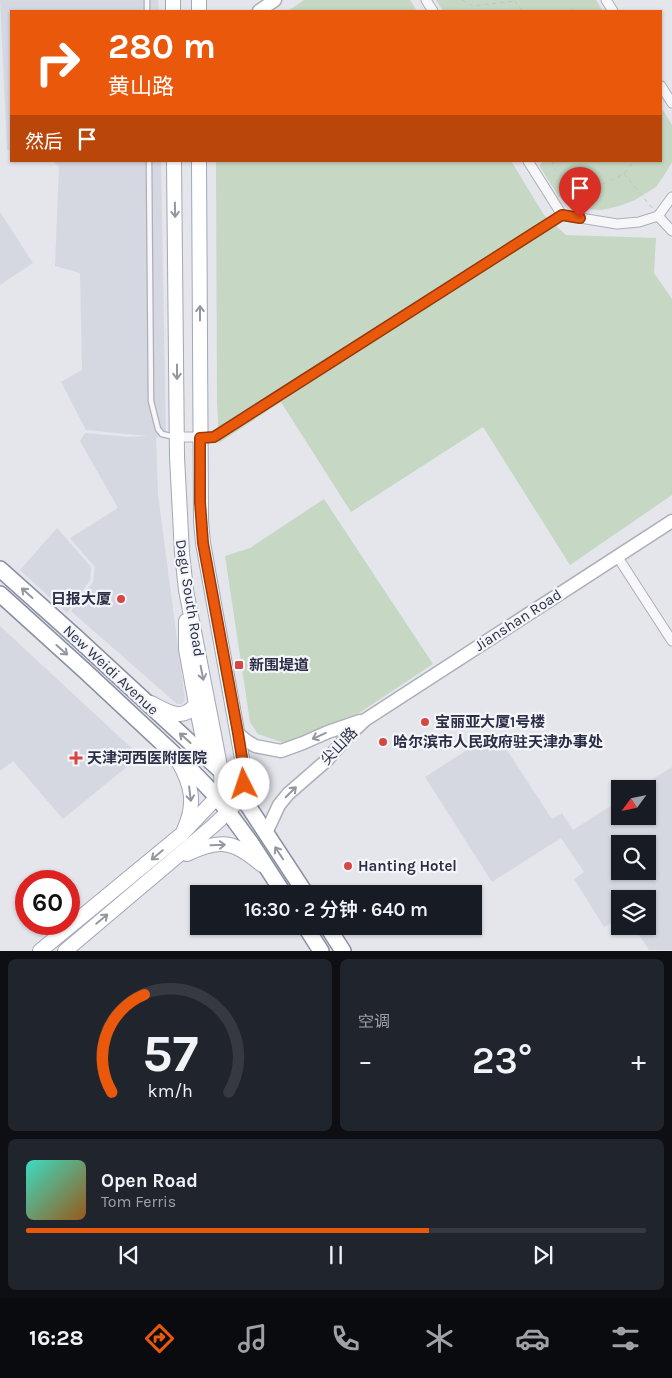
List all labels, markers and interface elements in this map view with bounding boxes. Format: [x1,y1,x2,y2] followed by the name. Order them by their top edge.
[108,26,216,67] text: 280 m
[25,30,90,95] icon: right
[108,74,174,100] text: 黄山路
[73,125,101,153] icon: arrive
[25,131,63,153] text: 然后
[559,167,601,218] pin
[566,174,594,202] icon: arrive
[170,202,180,218] one-way arrow
[195,305,204,321] one-way arrow
[172,364,182,380] one-way arrow
[172,538,208,658] street label: Dagu South Road
[471,585,565,655] street label: Jianshan Road
[20,587,33,599] one-way arrow
[51,590,111,608] place label: 日报大厦
[115,593,127,605] marker: 日报大厦
[60,621,162,719] street label: New Weidi Avenue
[56,645,69,656] one-way arrow
[249,656,309,674] place label: 新围堤道
[233,659,245,671] marker: 新围堤道
[198,665,208,681] one-way arrow
[435,713,545,731] place label: 宝丽亚大厦1号楼
[419,716,431,728] marker: 宝丽亚大厦1号楼
[317,724,361,768] street label: 尖山路
[179,732,192,744] one-way arrow
[312,732,327,741] one-way arrow
[393,733,603,751] place label: 哈尔滨市人民政府驻天津办事处
[377,736,389,748] marker: 哈尔滨市人民政府驻天津办事处
[87,749,207,767] place label: 天津河西医附医院
[69,751,83,765] marker: 天津河西医附医院
[217,757,269,809] position arrow
[611,780,656,825] north arrow
[611,780,656,935] map controls
[185,786,195,802] one-way arrow
[285,786,297,798] one-way arrow
[611,835,656,880] button: search
[210,840,226,849] one-way arrow
[274,846,284,860] one-way arrow
[151,850,164,861] one-way arrow
[358,857,457,875] place label: Hanting Hotel
[342,860,354,872] marker: Hanting Hotel
[15,870,80,935] speed limit sign: 60
[611,890,656,935] button: layers
[244,899,428,921] text: 16:30 · 2 分钟 · 640 m
[96,914,109,925] one-way arrow
[358,1012,390,1031] text: 空调
[142,1023,198,1084] text: 57
[472,1038,532,1083] text: 23°
[358,1044,373,1077] text: −
[631,1044,646,1077] text: +
[147,1081,193,1102] text: km/h
[101,1170,198,1192] text: Open Road
[101,1192,176,1211] text: Tom Ferris
[115,1241,143,1269] icon: previous
[322,1241,350,1269] icon: pause
[529,1241,557,1269] icon: next
[142,1321,177,1356] icon: directions
[235,1321,270,1356] icon: music
[328,1321,363,1356] icon: phone
[422,1321,457,1356] icon: climate
[515,1321,550,1356] icon: car
[608,1321,643,1356] icon: filters
[29,1325,84,1351] text: 16:28

